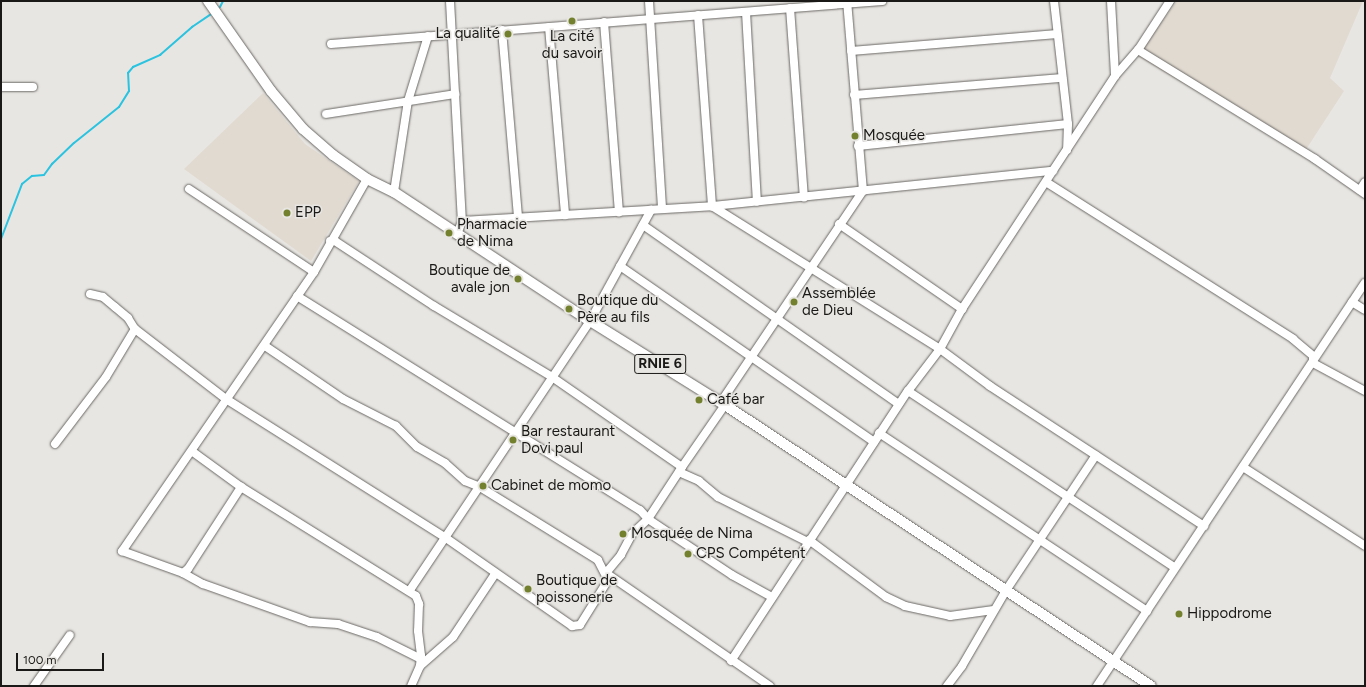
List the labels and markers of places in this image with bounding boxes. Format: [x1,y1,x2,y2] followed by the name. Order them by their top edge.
[567,16,577,26] marker: La cité du savoir
[436,25,500,43] place label: La qualité
[542,27,602,62] place label: La cité du savoir
[503,29,513,39] marker: La qualité
[863,127,925,145] place label: Mosquée
[850,131,860,141] marker: Mosquée
[295,204,321,222] place label: EPP
[282,208,292,218] marker: EPP
[457,215,527,250] place label: Pharmacie de Nima
[444,228,454,238] marker: Pharmacie de Nima
[429,261,510,296] place label: Boutique de avale jon
[513,274,523,284] marker: Boutique de avale jon
[802,284,876,319] place label: Assemblée de Dieu
[577,291,658,326] place label: Boutique du Père au fils
[789,297,799,307] marker: Assemblée de Dieu
[564,304,574,314] marker: Boutique du Père au fils
[707,391,764,409] place label: Café bar
[694,395,704,405] marker: Café bar
[521,422,615,457] place label: Bar restaurant Dovi paul
[508,435,518,445] marker: Bar restaurant Dovi paul
[491,477,611,495] place label: Cabinet de momo
[478,481,488,491] marker: Cabinet de momo
[631,525,753,543] place label: Mosquée de Nima
[618,529,628,539] marker: Mosquée de Nima
[696,545,806,563] place label: CPS Compétent
[683,549,693,559] marker: CPS Compétent
[536,571,617,606] place label: Boutique de poissonerie
[523,584,533,594] marker: Boutique de poissonerie
[1187,605,1272,623] place label: Hippodrome
[1174,609,1184,619] marker: Hippodrome

